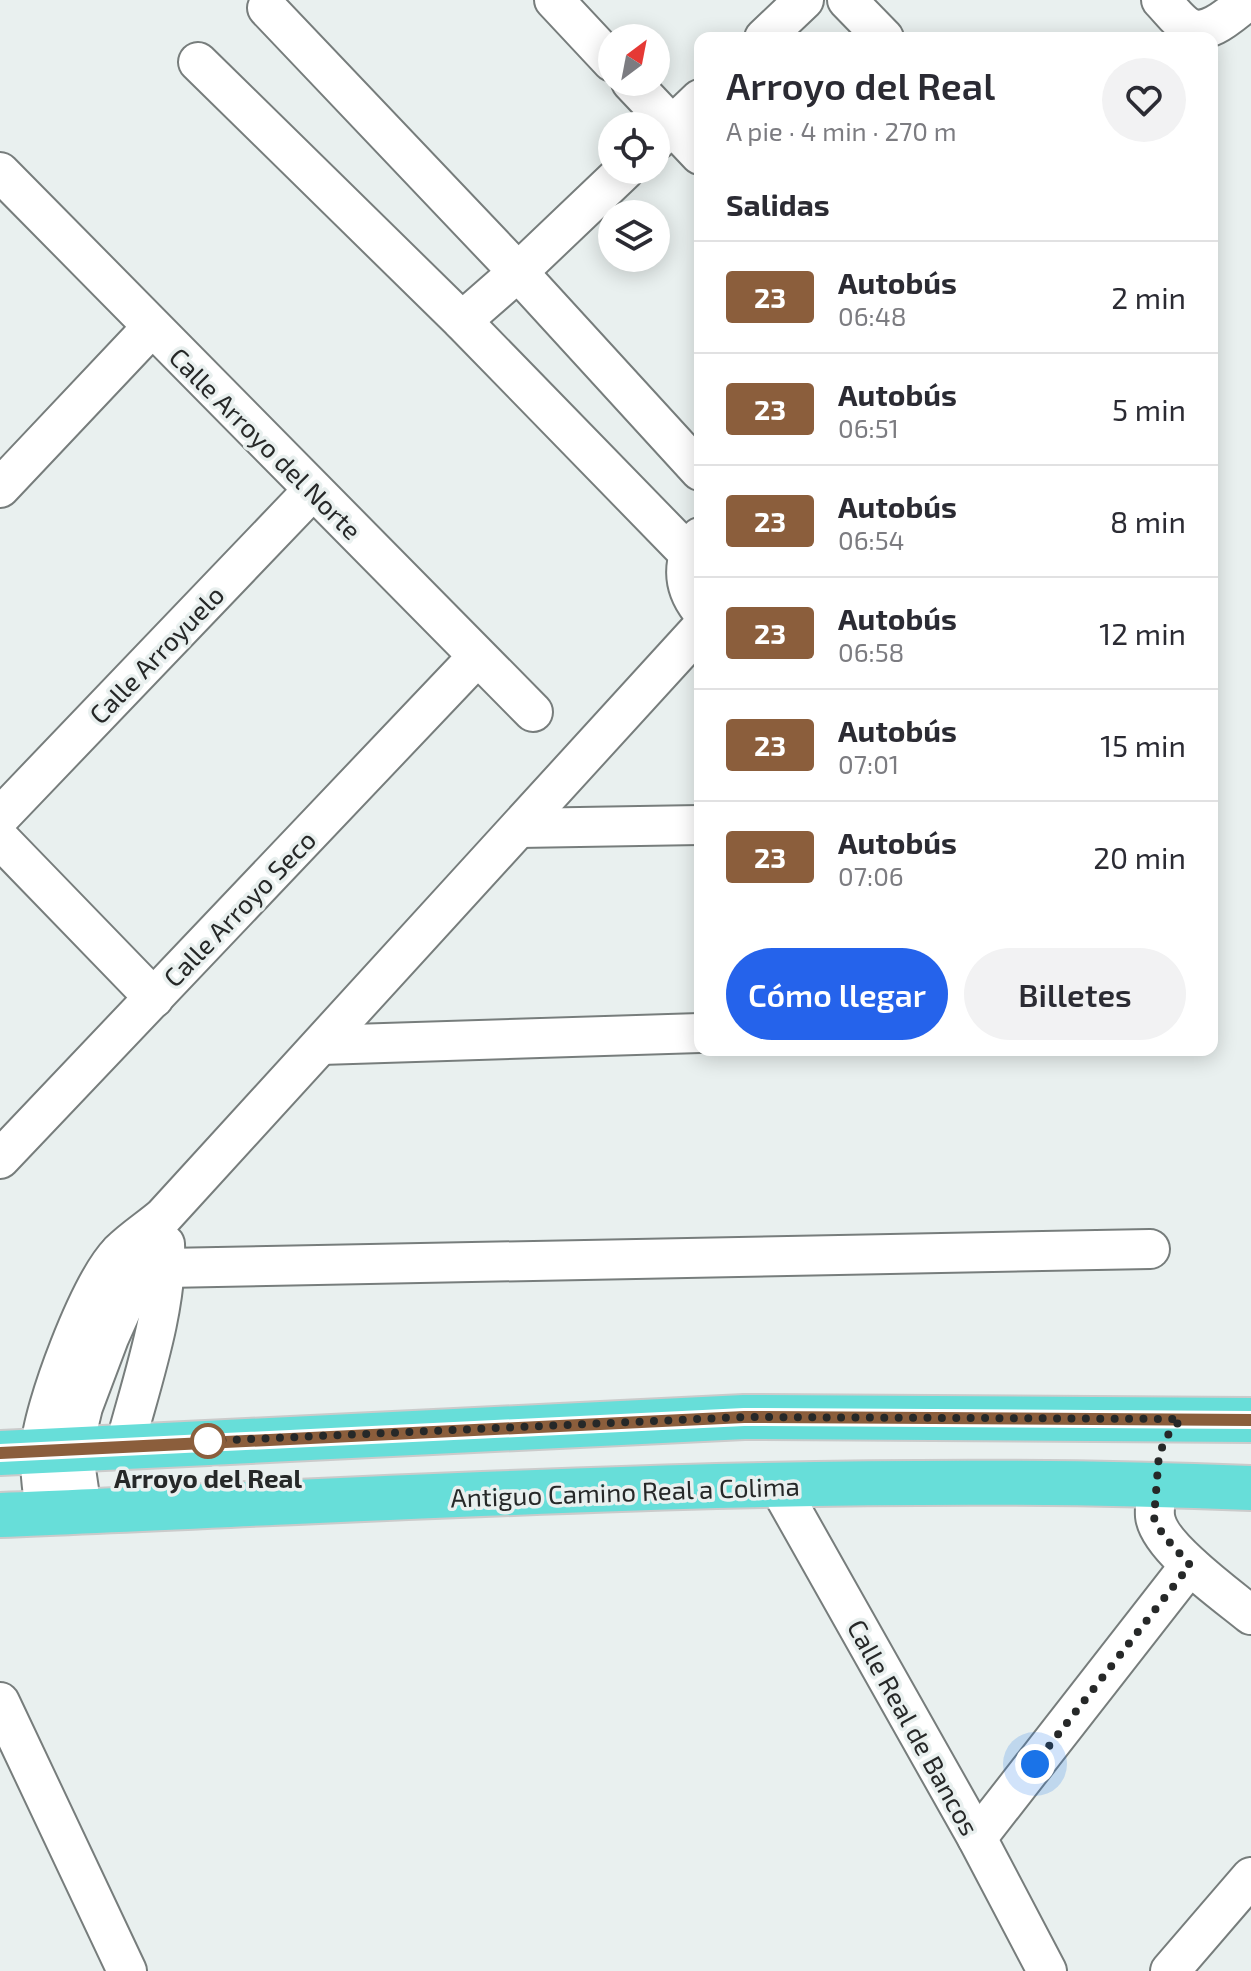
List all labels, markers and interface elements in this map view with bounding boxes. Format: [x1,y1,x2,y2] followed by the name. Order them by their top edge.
[598,24,670,96] north arrow
[598,24,670,272] map controls
[1102,58,1186,142] button: heart
[726,62,995,108] text: Arroyo del Real
[598,112,670,184] button: locate
[726,115,957,146] text: A pie · 4 min · 270 m
[726,186,830,222] text: Salidas
[598,200,670,272] button: layers
[838,264,957,300] text: Autobús
[1111,279,1186,315] text: 2 min
[754,280,786,314] text: 23
[838,300,906,331] text: 06:48
[164,341,368,545] street label: Calle Arroyo del Norte
[838,376,957,412] text: Autobús
[1112,391,1186,427] text: 5 min
[754,392,786,426] text: 23
[838,412,899,443] text: 06:51
[838,488,957,524] text: Autobús
[1110,503,1186,539] text: 8 min
[754,504,786,538] text: 23
[838,524,905,555] text: 06:54
[82,578,230,730] street label: Calle Arroyuelo
[838,600,957,636] text: Autobús
[1099,615,1186,651] text: 12 min
[754,616,786,650] text: 23
[838,636,904,667] text: 06:58
[838,712,957,748] text: Autobús
[1100,727,1186,763] text: 15 min
[754,728,786,762] text: 23
[838,748,899,779] text: 07:01
[157,824,321,992] street label: Calle Arroyo Seco
[838,824,957,860] text: Autobús
[1093,839,1186,875] text: 20 min
[754,840,786,874] text: 23
[838,860,904,891] text: 07:06
[726,948,948,1040] button: Cómo llegar
[964,948,1186,1040] button: Billetes
[191,1424,225,1458] marker: Arroyo del Real
[114,1462,302,1494] place label: Arroyo del Real
[450,1469,800,1513] street label: Antiguo Camino Real a Colima
[842,1614,986,1840] street label: Calle Real de Bancos
[1015,1744,1055,1784] your location

